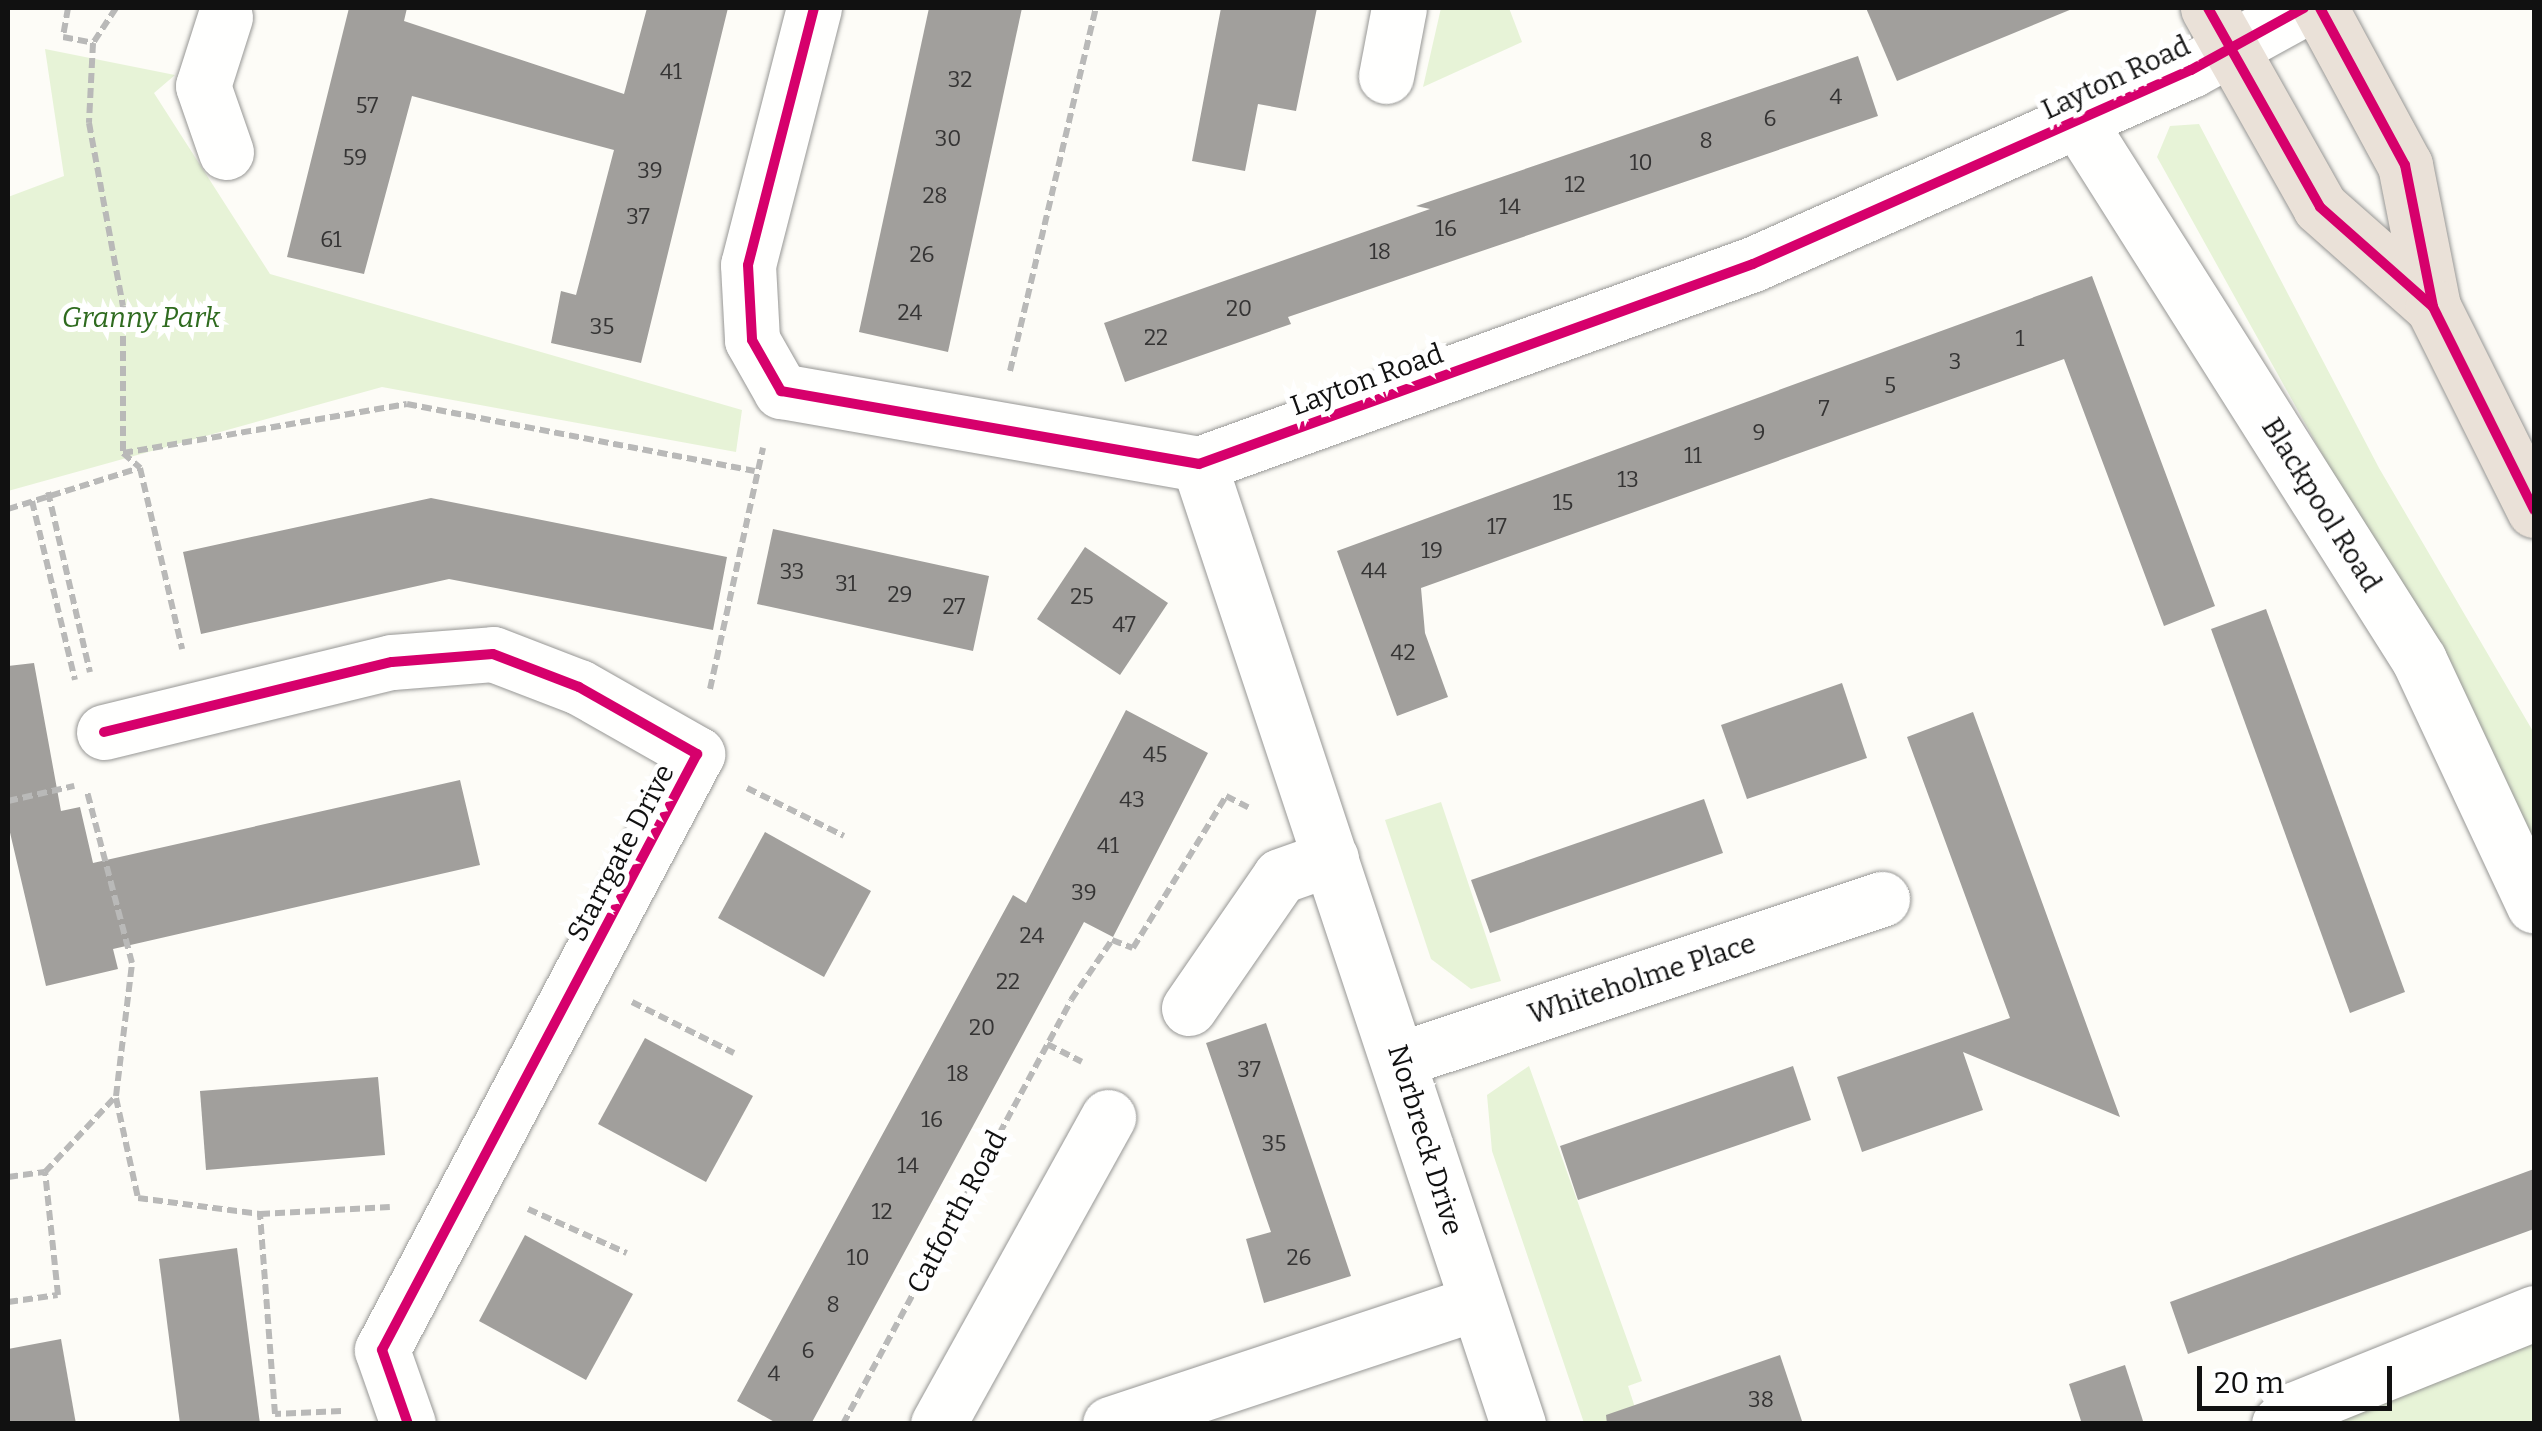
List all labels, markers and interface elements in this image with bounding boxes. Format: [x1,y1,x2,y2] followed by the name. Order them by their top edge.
[2037,29,2195,127] street label: Layton Road
[660,59,682,85] house number: 41
[948,67,972,93] house number: 32
[1830,84,1842,110] house number: 4
[356,93,378,119] house number: 57
[1764,106,1776,132] house number: 6
[935,126,961,152] house number: 30
[1699,128,1713,154] house number: 8
[343,145,367,171] house number: 59
[1629,150,1653,176] house number: 10
[637,158,663,184] house number: 39
[1565,172,1585,198] house number: 12
[922,183,948,209] house number: 28
[1499,194,1521,220] house number: 14
[626,204,650,230] house number: 37
[1435,216,1457,242] house number: 16
[320,227,342,253] house number: 61
[1369,239,1391,265] house number: 18
[910,242,934,268] house number: 26
[1226,296,1252,322] house number: 20
[898,300,922,326] house number: 24
[62,301,220,335] park label: Granny Park
[590,314,614,340] house number: 35
[1144,325,1168,351] house number: 22
[2016,326,2024,352] house number: 1
[1286,337,1448,423] street label: Layton Road
[1949,349,1961,375] house number: 3
[1884,373,1896,399] house number: 5
[1818,396,1830,422] house number: 7
[2254,412,2388,598] street label: Blackpool Road
[1753,420,1765,446] house number: 9
[1684,443,1702,469] house number: 11
[1617,467,1639,493] house number: 13
[1553,490,1573,516] house number: 15
[1487,514,1507,540] house number: 17
[1421,538,1443,564] house number: 19
[1361,558,1387,584] house number: 44
[780,559,804,585] house number: 33
[835,571,857,597] house number: 31
[888,582,912,608] house number: 29
[1070,584,1094,610] house number: 25
[943,594,965,620] house number: 27
[1112,612,1136,638] house number: 47
[1391,640,1415,666] house number: 42
[1143,742,1167,768] house number: 45
[560,759,682,947] street label: Starrgate Drive
[1119,787,1145,813] house number: 43
[1097,833,1119,859] house number: 41
[1071,880,1097,906] house number: 39
[1020,923,1044,949] house number: 24
[1524,926,1760,1032] street label: Whiteholme Place
[996,969,1020,995] house number: 22
[969,1015,995,1041] house number: 20
[1380,1041,1470,1239] street label: Norbreck Drive
[1237,1057,1261,1083] house number: 37
[947,1061,969,1087] house number: 18
[921,1107,943,1133] house number: 16
[900,1125,1014,1299] street label: Catforth Road
[1262,1131,1286,1157] house number: 35
[897,1153,919,1179] house number: 14
[872,1199,892,1225] house number: 12
[846,1245,870,1271] house number: 10
[1287,1245,1311,1271] house number: 26
[826,1292,840,1318] house number: 8
[802,1338,814,1364] house number: 6
[2202,1346,2397,1408] scale bar
[768,1361,780,1387] house number: 4
[2214,1365,2284,1401] text: 20 m
[1748,1387,1774,1413] house number: 38

